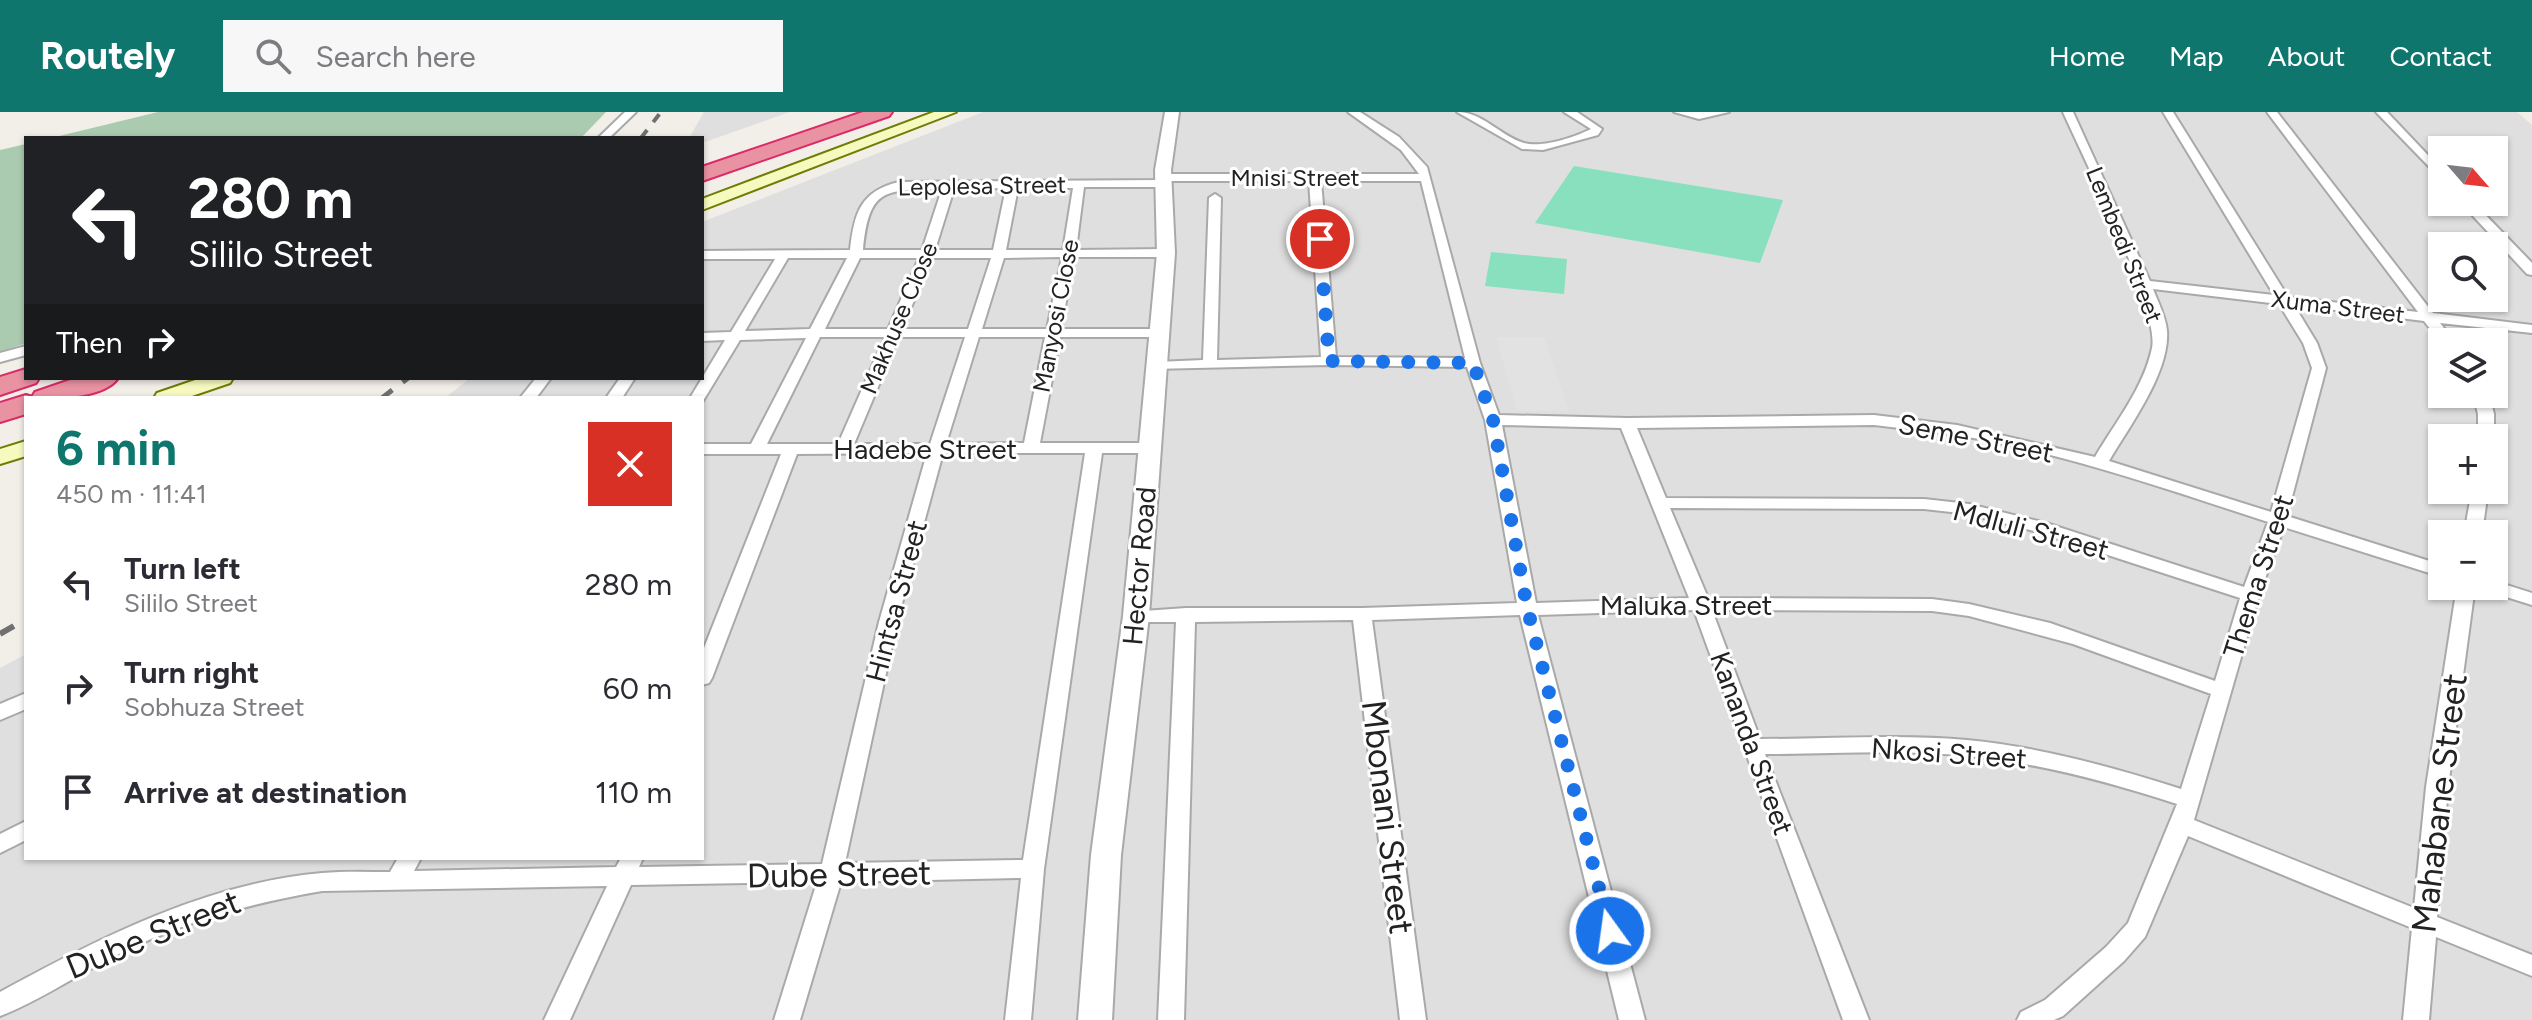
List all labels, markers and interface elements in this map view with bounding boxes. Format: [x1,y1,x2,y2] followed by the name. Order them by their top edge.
[223,20,783,92] search box
[40,33,175,79] text: Routely
[251,34,295,78] icon: search
[315,38,476,75] text: Search here
[2049,39,2125,73] text: Home
[2169,39,2224,73] text: Map
[2268,39,2345,73] text: About
[2389,39,2492,73] text: Contact
[2428,136,2508,216] north arrow
[2428,136,2508,600] map controls
[2080,162,2169,327] street label: Lembedi Street
[1230,163,1360,192] street label: Mnisi Street
[188,165,353,232] text: 280 m
[56,168,160,272] icon: left
[897,170,1067,201] street label: Lepolesa Street
[1286,205,1354,273] pin
[1298,217,1342,261] icon: arrive
[2428,232,2508,312] button: search
[188,233,373,276] text: Sililo Street
[1026,237,1085,395] street label: Manyosi Close
[854,238,944,398] street label: Makhuse Close
[2270,284,2406,329] street label: Xuma Street
[138,320,182,364] icon: right
[56,324,122,361] text: Then
[2428,328,2508,408] button: layers
[1896,406,2056,470] street label: Seme Street
[56,419,177,477] text: 6 min
[588,422,672,506] button: close
[2428,424,2508,504] button: +
[833,432,1017,466] street label: Hadebe Street
[56,478,207,510] text: 450 m · 11:41
[1115,485,1163,647] street label: Hector Road
[2216,490,2300,662] street label: Thema Street
[1949,493,2113,567] street label: Mdluli Street
[858,516,934,686] street label: Hintsa Street
[2428,520,2508,600] button: −
[124,550,241,587] text: Turn left
[56,562,100,606] icon: left
[585,566,672,603] text: 280 m
[124,587,258,619] text: Sililo Street
[1600,588,1772,622] street label: Maluka Street
[1703,647,1801,839] street label: Kananda Street
[124,654,259,691] text: Turn right
[56,666,100,710] icon: right
[603,670,672,707] text: 60 m
[2403,671,2476,935] street label: Mahabane Street
[124,691,305,723] text: Sobhuza Street
[1353,698,1422,936] street label: Mbonani Street
[1870,731,2028,775] street label: Nkosi Street
[56,770,100,814] icon: arrive
[124,774,407,811] text: Arrive at destination
[595,774,672,811] text: 110 m
[746,852,932,897] street label: Dube Street
[60,881,246,988] street label: Dube Street
[1568,889,1652,973] position arrow

